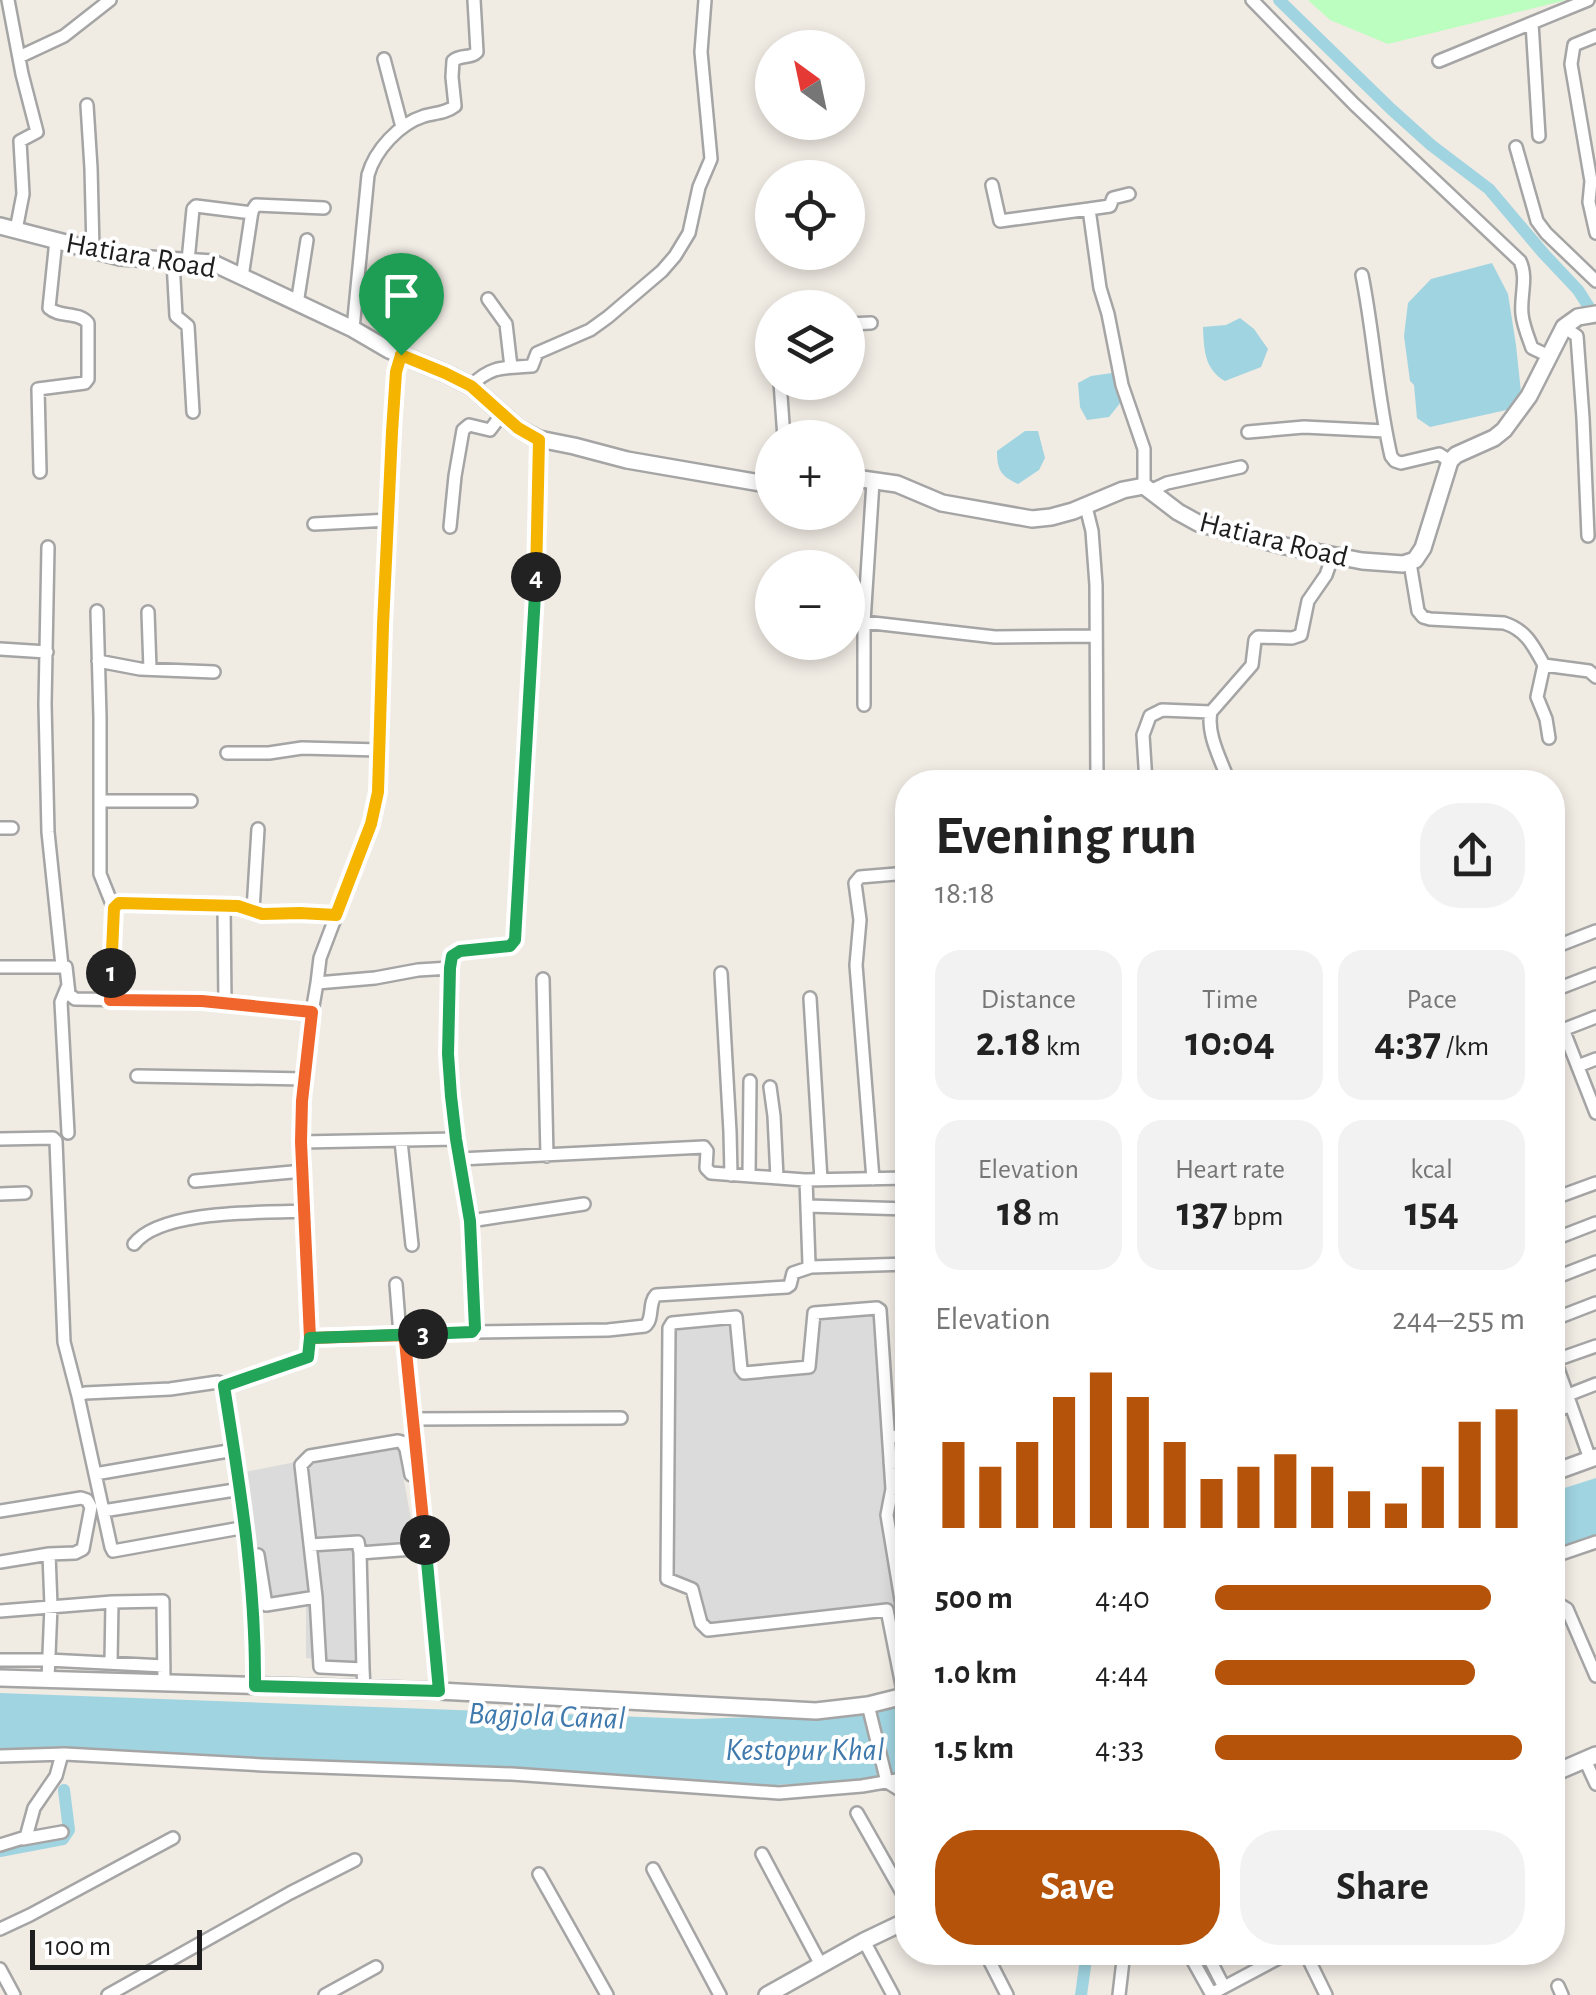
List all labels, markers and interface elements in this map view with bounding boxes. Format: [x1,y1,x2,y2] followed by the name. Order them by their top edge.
[755,30,865,140] north arrow
[755,30,865,660] map controls
[755,160,865,270] button: locate
[63,228,218,284] street label: Hatiara Road
[359,253,444,356] pin
[374,268,429,323] icon: arrive
[755,290,865,400] button: layers
[755,420,865,530] button: +
[1196,507,1351,573] street label: Hatiara Road
[755,550,865,660] button: −
[511,552,561,602] pin: 4
[529,563,543,591] text: 4
[1420,803,1525,908] button: share
[935,809,1197,864] text: Evening run
[935,877,995,909] text: 18:18
[86,948,136,998] pin: 1
[106,959,116,987] text: 1
[981,986,1076,1014] text: Distance
[1202,986,1258,1014] text: Time
[1406,986,1457,1014] text: Pace
[976,1021,1041,1063] text: 2.18
[1185,1021,1275,1063] text: 10:04
[1374,1021,1441,1063] text: 4:37
[1041,1033,1081,1061] text: km
[1441,1033,1489,1061] text: /km
[978,1156,1079,1184] text: Elevation
[1175,1156,1285,1184] text: Heart rate
[1410,1156,1453,1184] text: kcal
[997,1191,1033,1233] text: 18
[1177,1191,1228,1233] text: 137
[1404,1191,1459,1233] text: 154
[1033,1203,1060,1231] text: m
[1228,1203,1283,1231] text: bpm
[935,1303,1051,1335] text: Elevation
[1392,1303,1525,1335] text: 244–255 m
[398,1309,448,1359] pin: 3
[417,1320,429,1348] text: 3
[400,1515,450,1565] pin: 2
[418,1526,432,1554] text: 2
[935,1582,1013,1614] text: 500 m
[1095,1582,1150,1614] text: 4:40
[935,1657,1017,1689] text: 1.0 km
[1095,1657,1149,1689] text: 4:44
[468,1697,626,1735] water label: Bagjola Canal
[935,1732,1014,1764] text: 1.5 km
[1095,1732,1144,1764] text: 4:33
[725,1734,885,1767] water label: Kestopur Khal
[935,1830,1220,1945] button: Save
[1240,1830,1525,1945] button: Share
[30,1925,202,1970] scale bar
[45,1933,111,1961] text: 100 m

